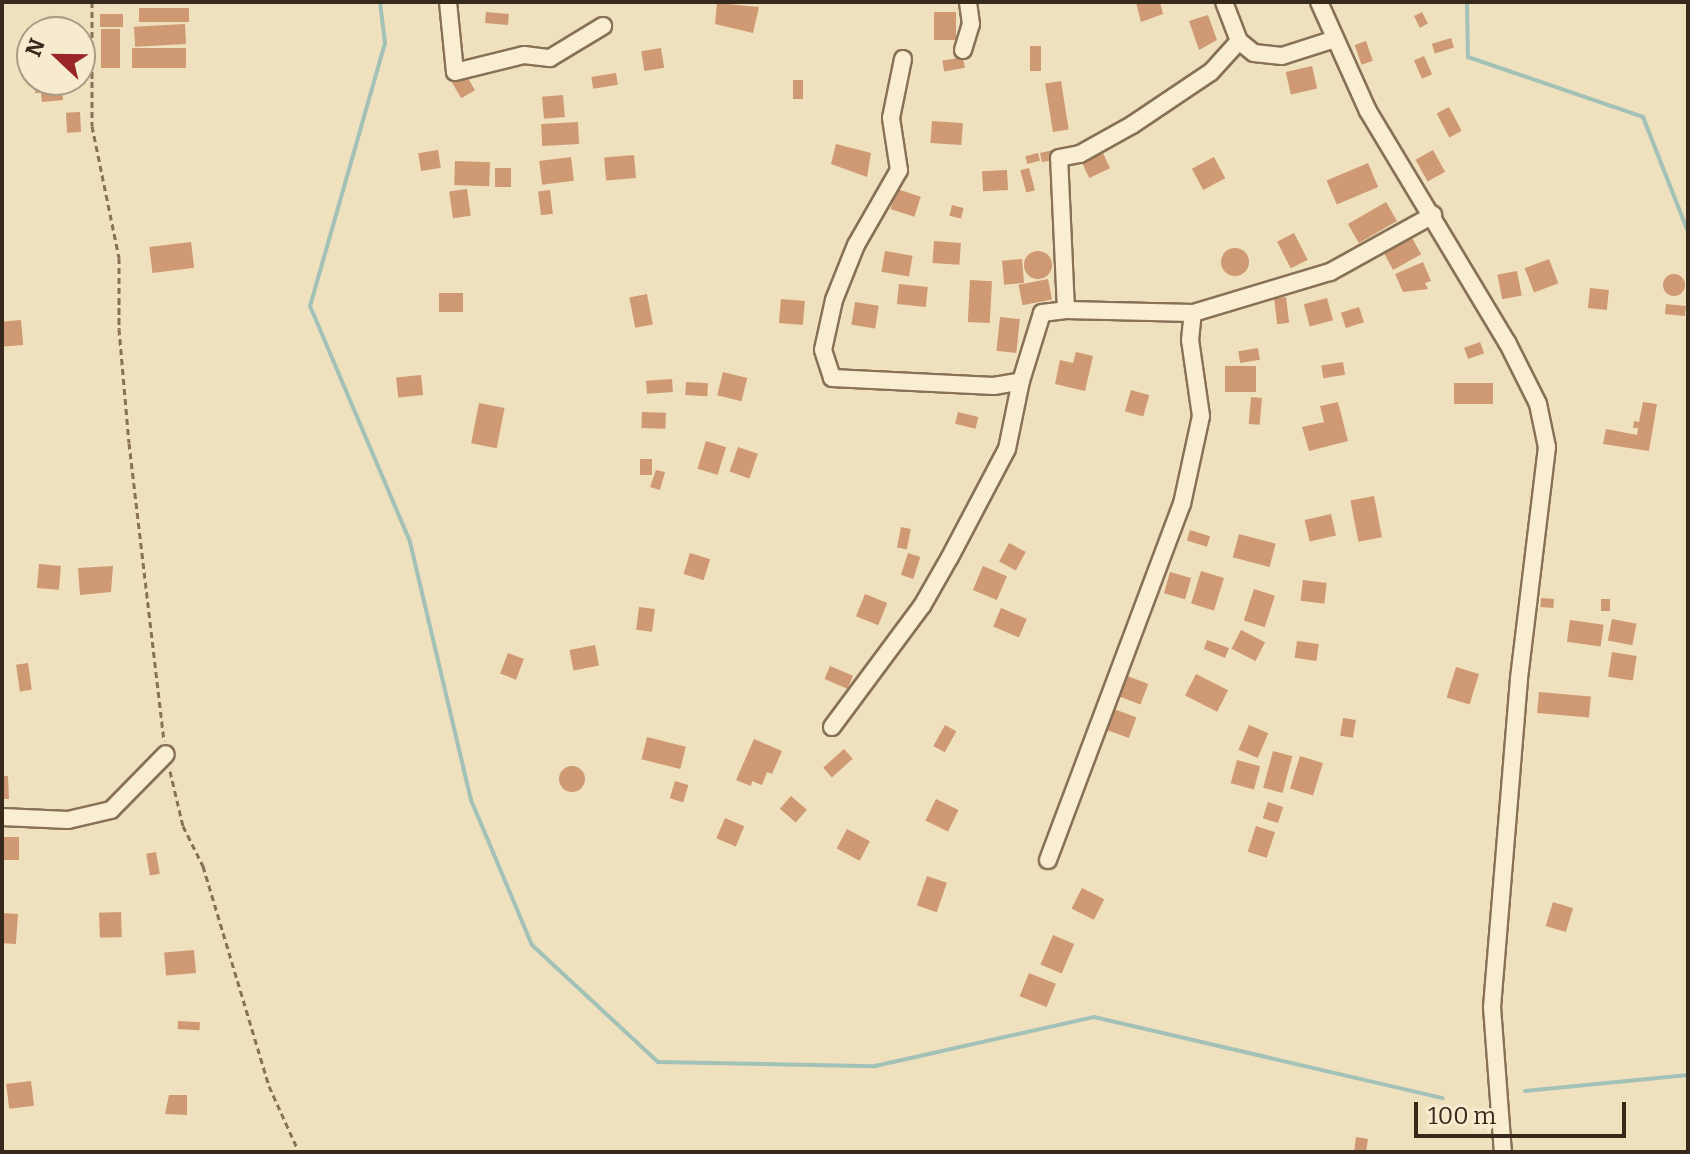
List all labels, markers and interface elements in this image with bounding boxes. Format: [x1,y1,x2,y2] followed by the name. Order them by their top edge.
[16,16,96,96] north arrow
[19,35,51,61] text: N
[1418,1086,1630,1136] scale bar
[1428,1102,1496,1130] text: 100 m

